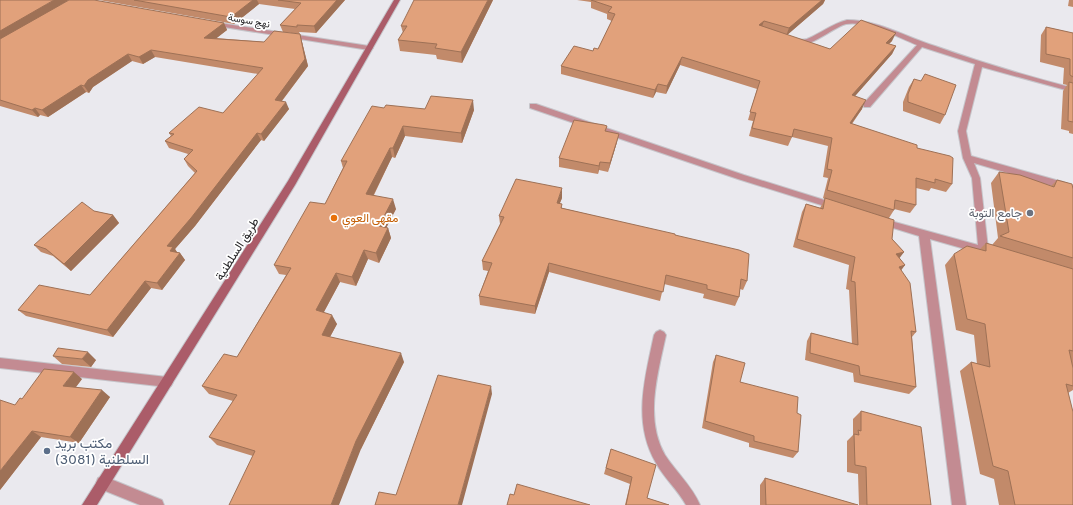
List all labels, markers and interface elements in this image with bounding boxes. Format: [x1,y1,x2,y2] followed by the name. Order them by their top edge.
[227,11,271,32] street label: نهج سوسة
[969,206,1022,222] place label: جامع التوبة
[1025,208,1035,218] marker: جامع التوبة
[342,211,398,228] place label: مقهى العوي
[329,213,339,223] marker: مقهى العوي
[212,215,264,284] street label: طريق السلطنية
[55,436,149,469] place label: مكتب بريد السلطنية (3081)
[42,446,52,456] marker: مكتب بريد السلطنية (3081)

